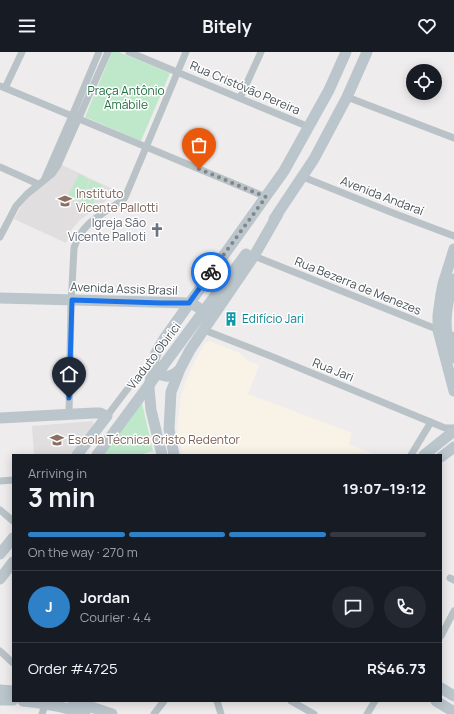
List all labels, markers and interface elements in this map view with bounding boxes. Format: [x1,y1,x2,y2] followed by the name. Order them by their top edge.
[202,14,252,38] text: Bitely
[16,15,38,37] icon: menu
[416,15,438,37] icon: heart
[188,57,303,118] street label: Rua Cristóvão Pereira
[406,64,442,100] map controls
[406,64,442,100] button: locate
[87,82,165,113] park label: Praça Antônio Amábile
[182,128,216,169] pin
[188,134,210,156] icon: bag
[338,172,426,219] street label: Avenida Andaraí
[76,185,158,216] place label: Instituto Vicente Pallotti
[57,193,73,209] school or university icon: Instituto Vicente Pallotti
[68,214,146,245] place label: Igreja São Vicente Palloti
[149,222,165,238] church icon: Igreja São Vicente Palloti
[191,252,231,292] courier
[292,252,424,319] street label: Rua Bezerra de Menezes
[200,261,222,283] icon: bike
[70,278,178,299] street label: Avenida Assis Brasil
[242,310,304,327] place label: Edifício Jari
[223,311,239,327] building icon: Edifício Jari
[123,319,184,393] street label: Viaduto Obirici
[310,354,356,385] street label: Rua Jari
[52,357,86,398] pin
[58,363,80,385] icon: home
[68,431,241,448] place label: Escola Técnica Cristo Redentor
[49,432,65,448] school or university icon: Escola Técnica Cristo Redentor
[28,464,87,482] text: Arriving in
[343,478,426,499] text: 19:07–19:12
[28,479,95,515] text: 3 min
[28,543,138,561] text: On the way · 270 m
[332,586,374,628] button: chat
[384,586,426,628] button: phone
[80,587,130,608] text: Jordan
[45,596,53,617] text: J
[80,608,151,626] text: Courier · 4.4
[28,658,118,679] text: Order #4725
[367,658,426,679] text: R$46.73

